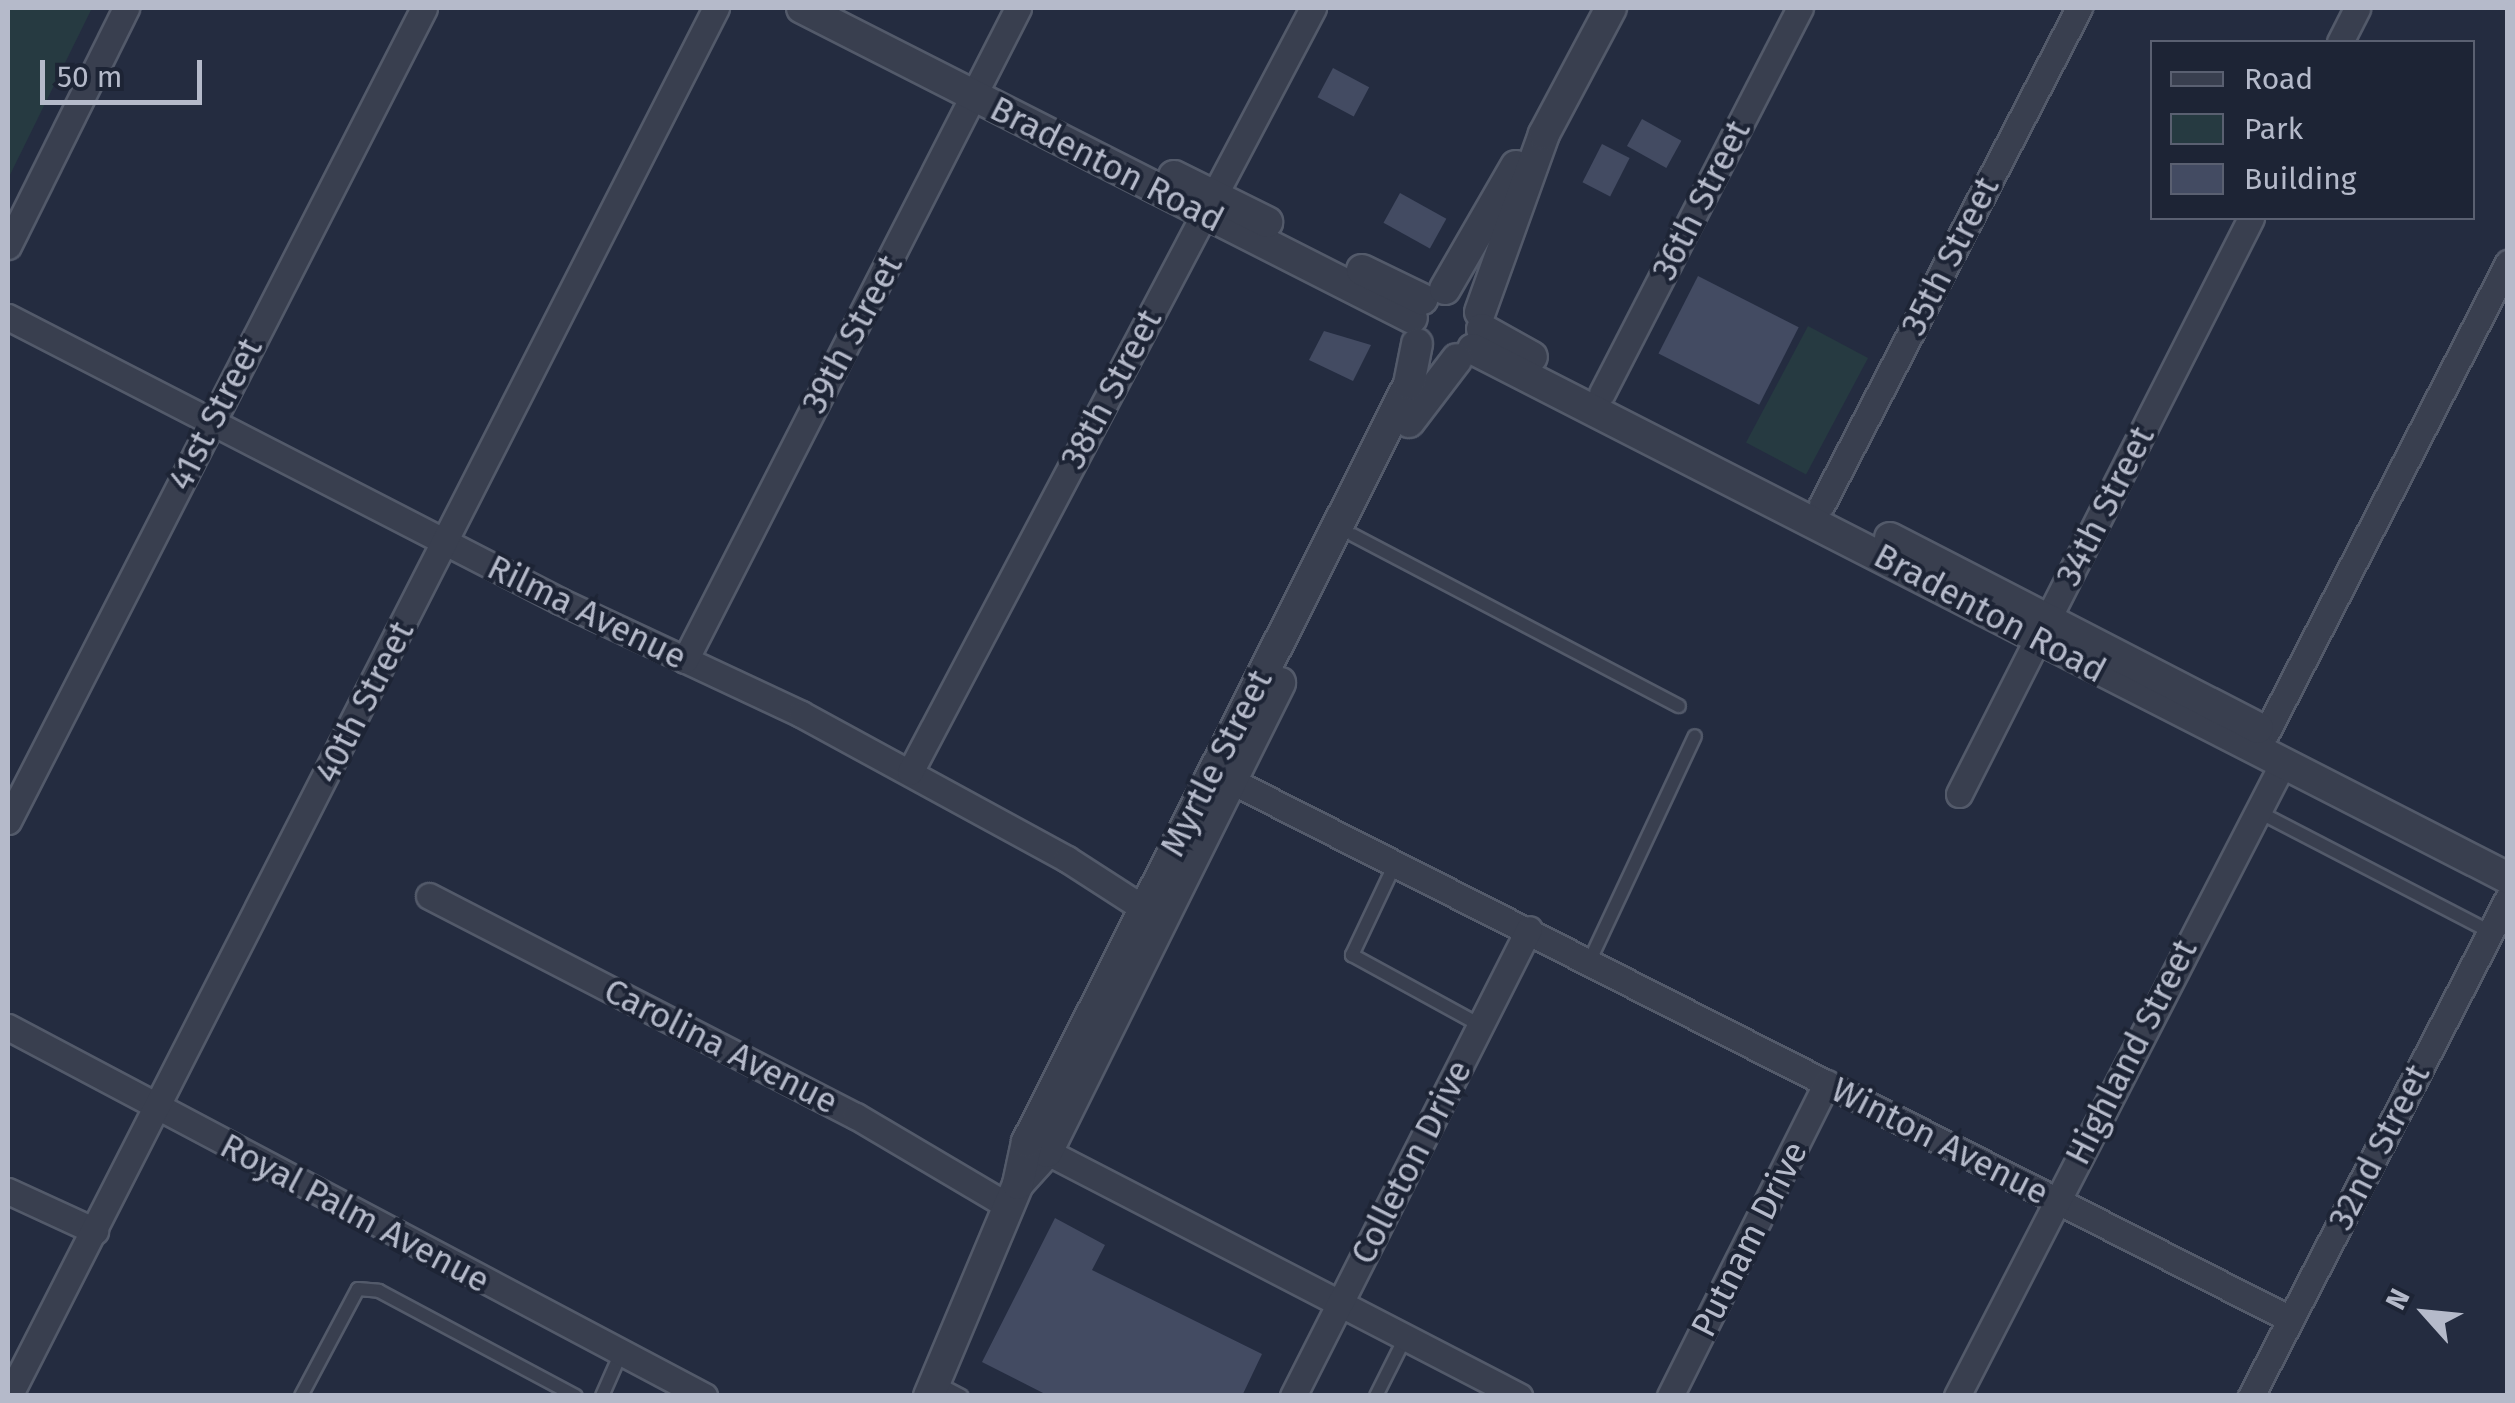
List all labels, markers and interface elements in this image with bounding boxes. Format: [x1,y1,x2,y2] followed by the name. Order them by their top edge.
[45,40,208,102] scale bar
[2150,40,2475,220] legend
[57,59,122,95] text: 50 m
[2244,61,2313,97] text: Road
[983,87,1231,241] street label: Bradenton Road
[2244,111,2303,147] text: Park
[1643,113,1759,287] street label: 36th Street
[2244,161,2356,197] text: Building
[1892,170,2008,342] street label: 35th Street
[793,248,911,420] street label: 39th Street
[1052,302,1170,476] street label: 38th Street
[159,331,271,497] street label: 41st Street
[2047,419,2163,593] street label: 34th Street
[1867,534,2113,692] street label: Bradenton Road
[481,546,693,678] street label: Rilma Avenue
[305,614,423,790] street label: 40th Street
[1151,663,1281,863] street label: Myrtle Street
[2056,932,2206,1172] street label: Highland Street
[597,969,845,1123] street label: Carolina Avenue
[1342,1053,1480,1271] street label: Colleton Drive
[2319,1057,2439,1237] street label: 32nd Street
[1825,1068,2055,1214] street label: Winton Avenue
[213,1124,497,1302] street label: Royal Palm Avenue
[1682,1134,1816,1344] street label: Putnam Drive
[2375,1263,2475,1363] north arrow
[2379,1283,2417,1315] text: N

